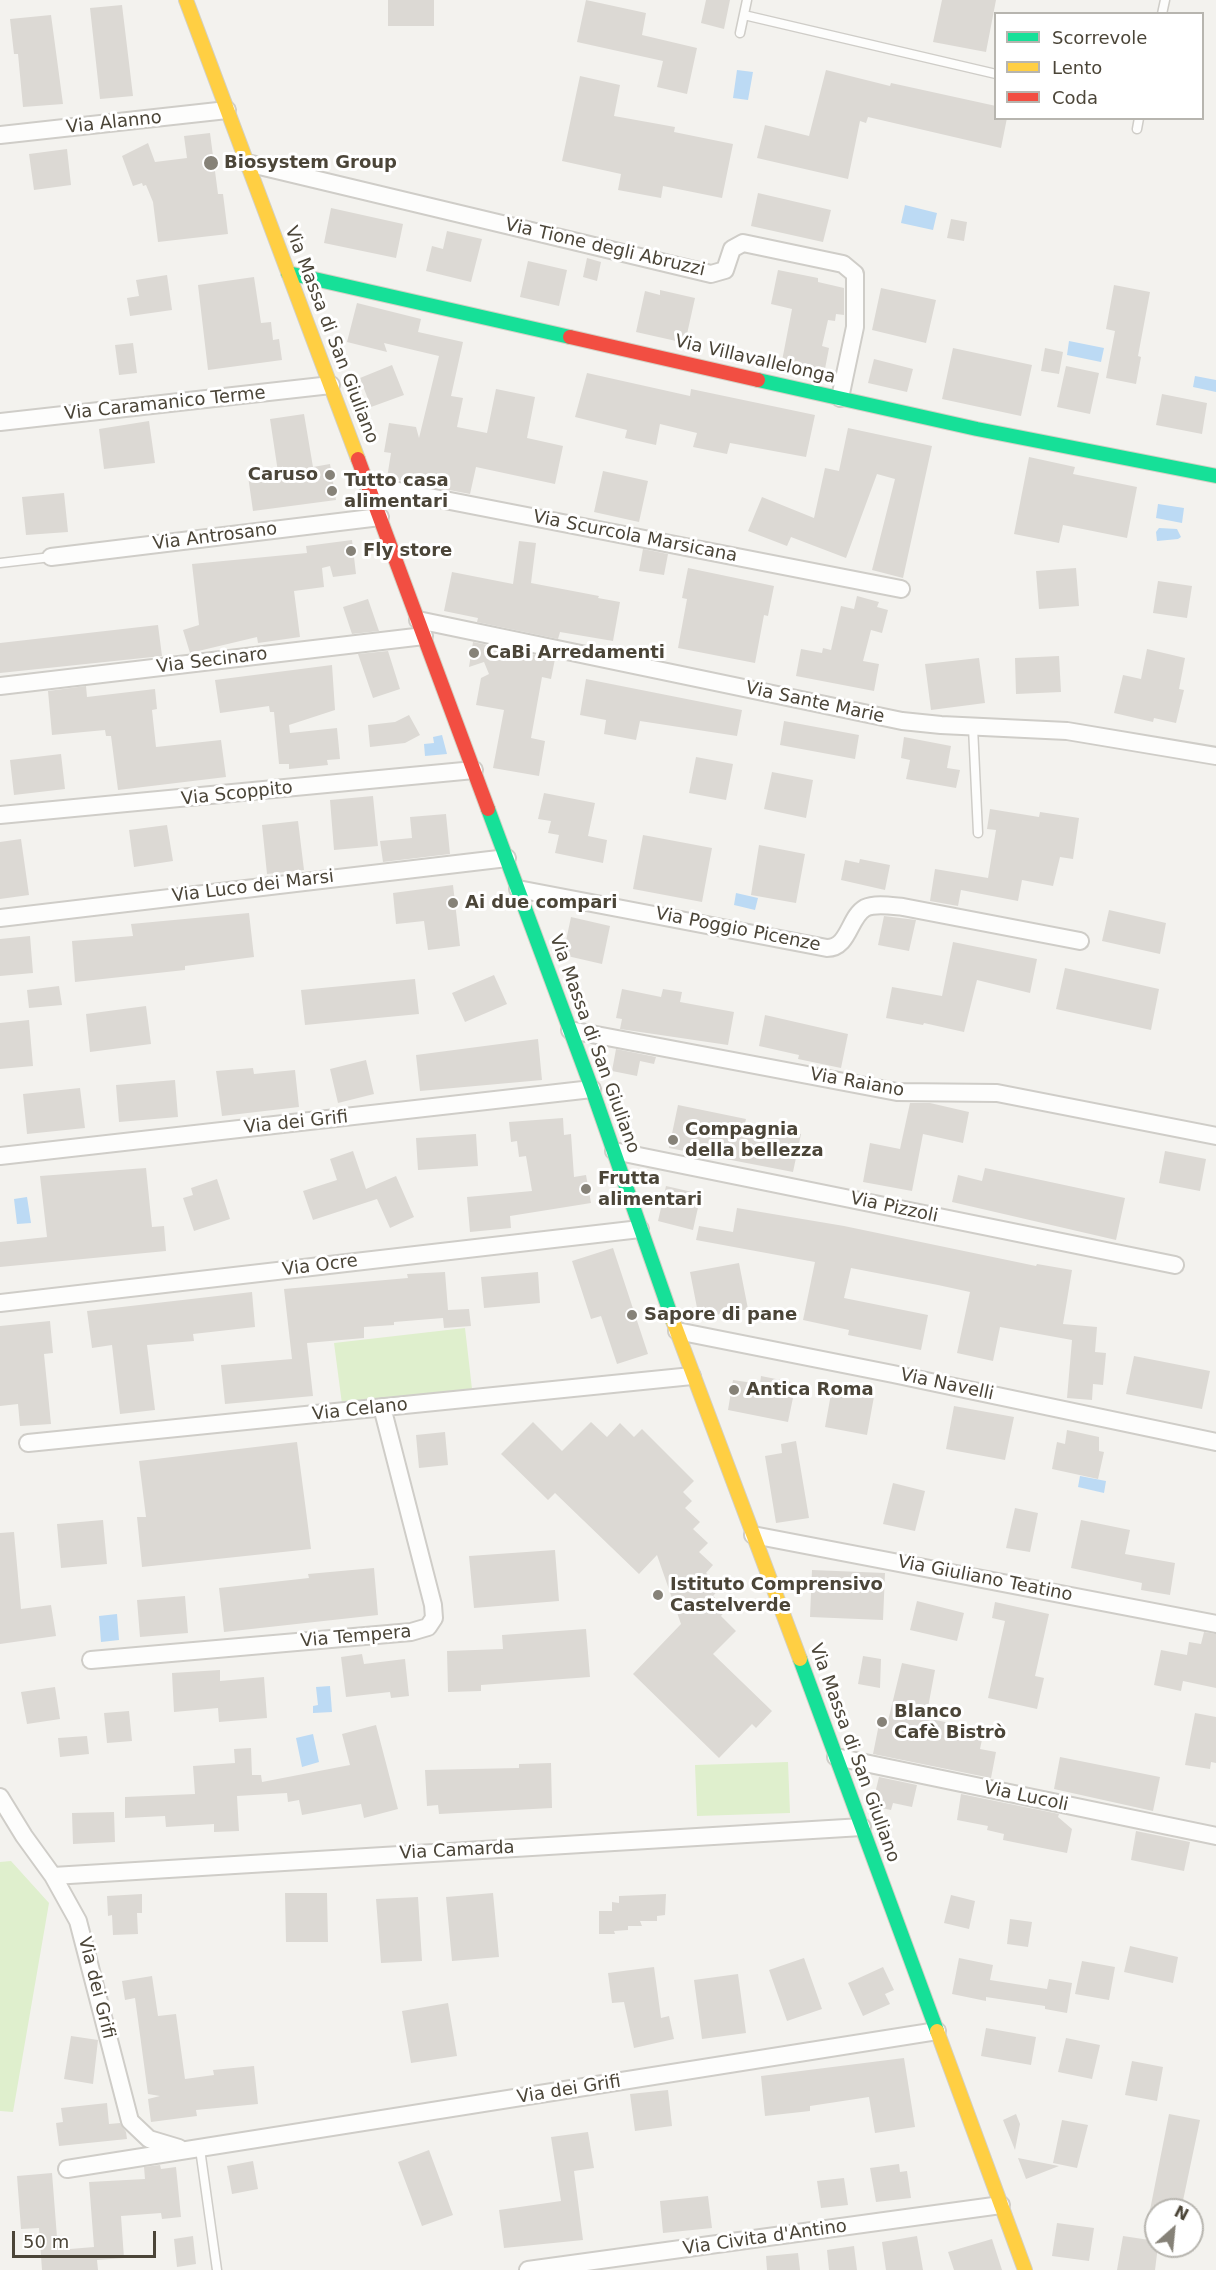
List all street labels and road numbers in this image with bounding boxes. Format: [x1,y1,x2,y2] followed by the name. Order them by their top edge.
[65,107,163,139] street label: Via Alanno
[503,214,707,282] street label: Via Tione degli Abruzzi
[279,223,383,447] street label: Via Massa di San Giuliano
[673,331,837,389] street label: Via Villavallelonga
[63,383,267,425] street label: Via Caramanico Terme
[531,507,739,567] street label: Via Scurcola Marsicana
[152,519,278,555] street label: Via Antrosano
[155,643,269,679] street label: Via Secinaro
[744,678,886,728] street label: Via Sante Marie
[180,777,294,811] street label: Via Scoppito
[171,866,335,908] street label: Via Luco dei Marsi
[654,903,822,957] street label: Via Poggio Picenze
[544,932,644,1156] street label: Via Massa di San Giuliano
[808,1064,906,1102] street label: Via Raiano
[243,1107,349,1139] street label: Via dei Grifi
[848,1188,940,1228] street label: Via Pizzoli
[281,1251,359,1281] street label: Via Ocre
[898,1365,996,1405] street label: Via Navelli
[311,1394,409,1426] street label: Via Celano
[896,1551,1074,1607] street label: Via Giuliano Teatino
[300,1621,412,1653] street label: Via Tempera
[804,1641,904,1865] street label: Via Massa di San Giuliano
[982,1778,1070,1816] street label: Via Lucoli
[399,1837,515,1865] street label: Via Camarda
[73,1935,119,2041] street label: Via dei Grifi
[516,2071,622,2109] street label: Via dei Grifi
[682,2216,848,2260] street label: Via Civita d'Antino

